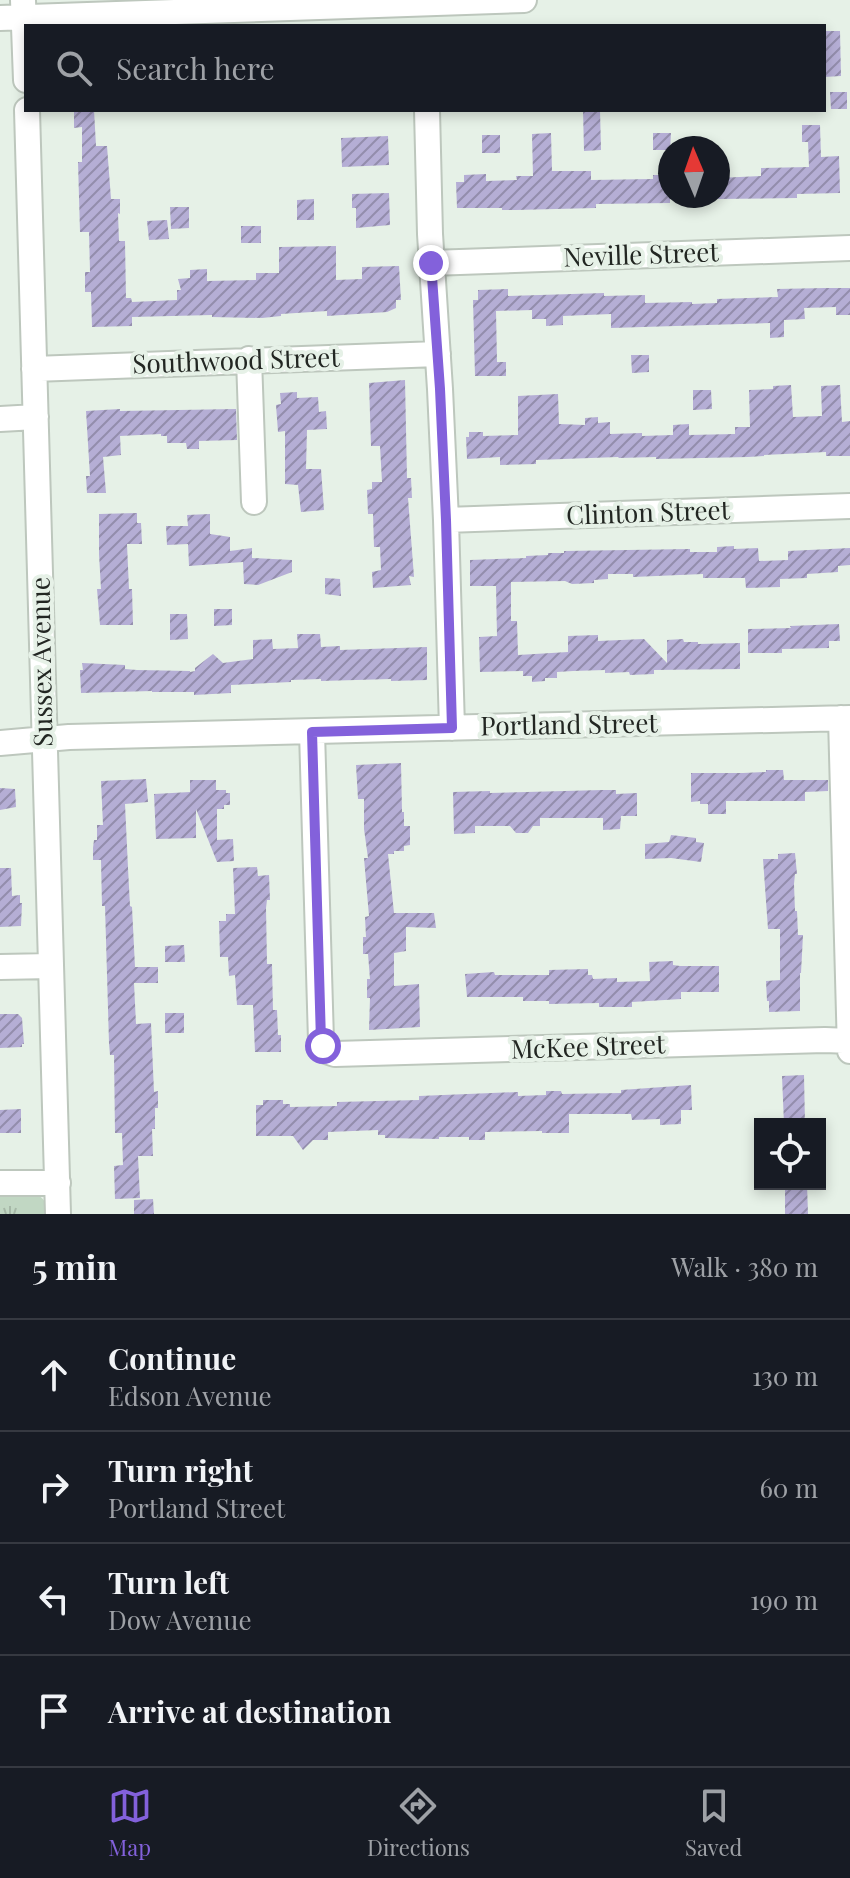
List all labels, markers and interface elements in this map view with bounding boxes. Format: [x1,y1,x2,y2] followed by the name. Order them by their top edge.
[24,24,826,112] search box
[52,46,96,90] icon: search
[116,48,275,88] text: Search here
[658,136,730,208] north arrow
[563,233,720,274] street label: Neville Street
[413,245,449,281] route end
[132,338,341,381] street label: Southwood Street
[566,491,731,532] street label: Clinton Street
[22,577,59,747] street label: Sussex Avenue
[480,704,659,743] street label: Portland Street
[510,1025,667,1066] street label: McKee Street
[305,1028,341,1064] route start
[754,1118,826,1190] map controls
[754,1118,826,1190] button: locate
[32,1243,117,1289] text: 5 min
[671,1249,818,1284] text: Walk · 380 m
[108,1338,236,1378] text: Continue
[32,1353,76,1397] icon: ahead
[752,1358,818,1393] text: 130 m
[108,1378,272,1413] text: Edson Avenue
[108,1450,253,1490] text: Turn right
[32,1465,76,1509] icon: right
[759,1470,818,1505] text: 60 m
[108,1490,285,1525] text: Portland Street
[108,1562,229,1602] text: Turn left
[32,1577,76,1621] icon: left
[750,1582,818,1617] text: 190 m
[108,1602,252,1637] text: Dow Avenue
[32,1689,76,1733] icon: arrive
[108,1691,391,1731] text: Arrive at destination
[108,1784,152,1862] tab: Map
[367,1784,470,1862] tab: Directions
[685,1784,742,1862] tab: Saved

